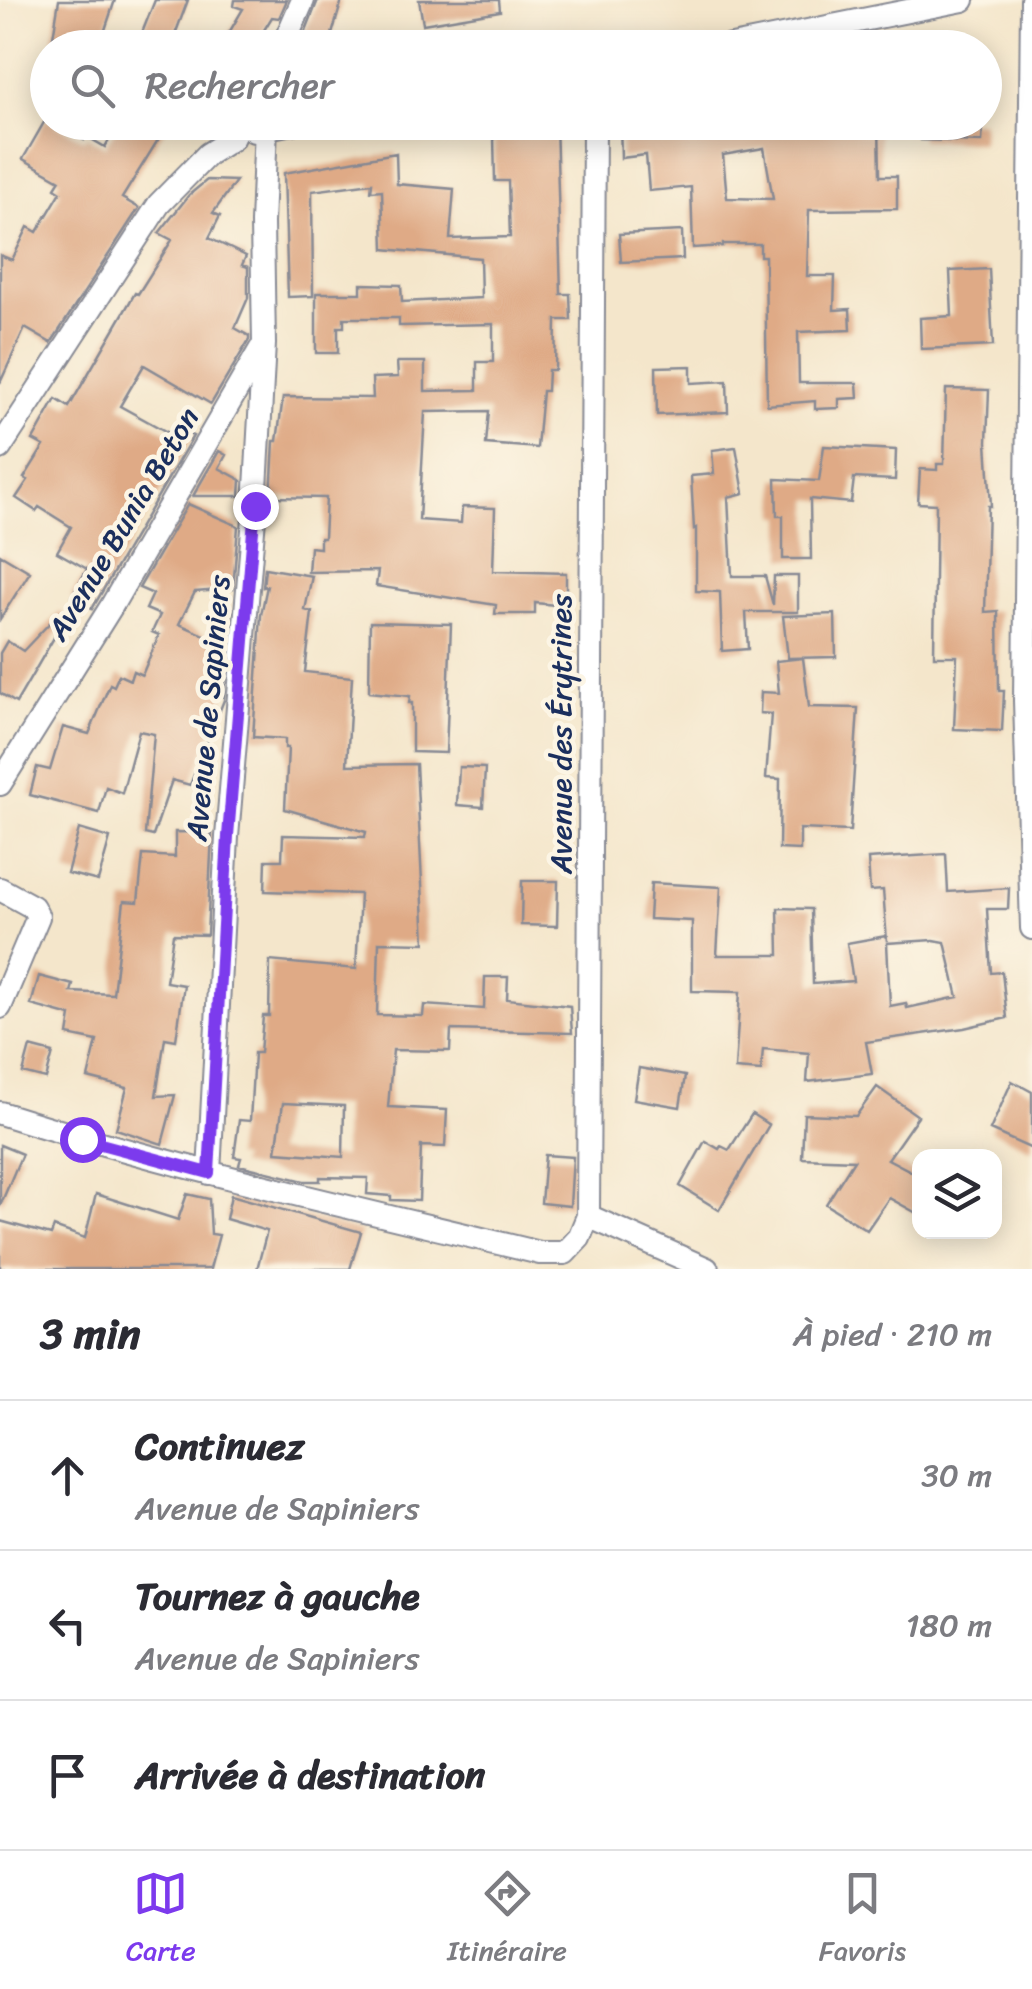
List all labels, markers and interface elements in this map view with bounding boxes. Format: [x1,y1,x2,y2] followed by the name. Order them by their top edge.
[30,30,1002,140] search box
[145,52,334,119] text: Rechercher
[65,58,120,113] icon: search
[31,396,214,652] street label: Avenue Bunia Beton
[233,484,279,530] route end
[169,573,247,844] street label: Avenue de Sapiniers
[534,594,588,875] street label: Avenue des Érytrines
[60,1117,106,1163] route start
[912,1149,1002,1239] map controls
[912,1149,1002,1239] button: layers
[40,1297,140,1371] text: 3 min
[793,1306,992,1363] text: À pied · 210 m
[135,1413,304,1480] text: Continuez
[921,1447,992,1504] text: 30 m
[40,1448,95,1503] icon: ahead
[135,1480,419,1537] text: Avenue de Sapiniers
[135,1563,419,1630] text: Tournez à gauche
[906,1597,992,1654] text: 180 m
[40,1598,95,1653] icon: left
[135,1630,419,1687] text: Avenue de Sapiniers
[135,1742,485,1809] text: Arrivée à destination
[40,1748,95,1803] icon: arrive
[126,1866,196,1975] tab: Carte
[447,1866,567,1975] tab: Itinéraire
[819,1866,906,1975] tab: Favoris

